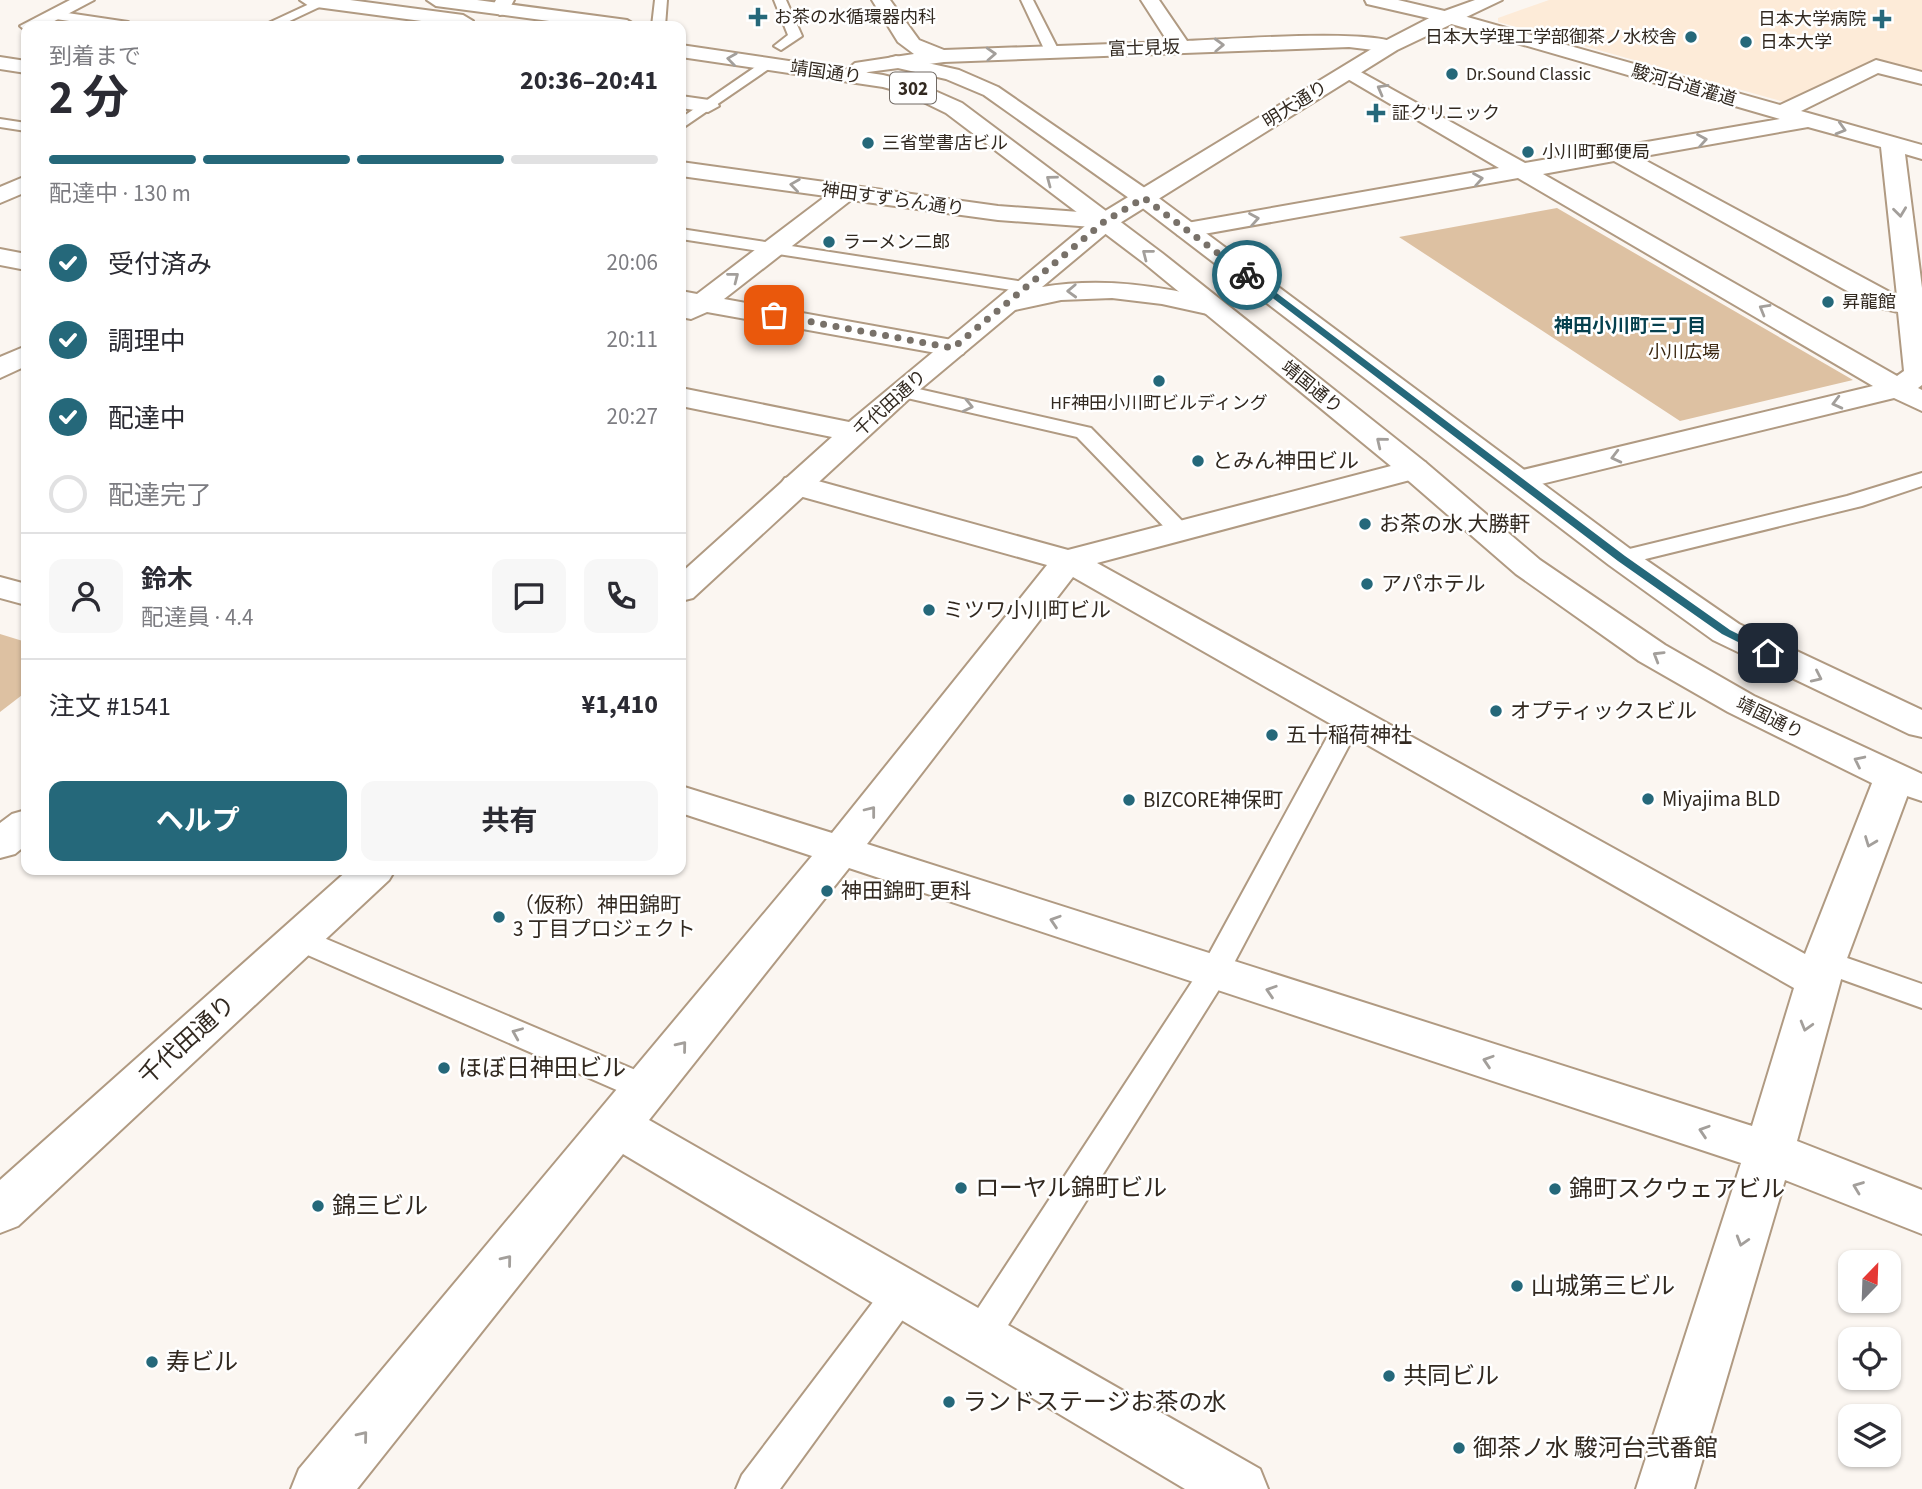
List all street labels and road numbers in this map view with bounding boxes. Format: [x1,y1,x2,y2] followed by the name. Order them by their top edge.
[1108,35,1180,62] street label: 富士見坂
[789,55,863,90] street label: 靖国通り
[1629,59,1739,112] street label: 駿河台道灌道
[890,72,936,104] road number: 302
[1258,75,1332,134] street label: 明大通り
[820,177,966,222] street label: 神田すずらん通り
[1276,355,1348,420] street label: 靖国通り
[849,364,932,443] street label: 千代田通り
[1732,691,1808,745] street label: 靖国通り
[131,987,244,1094] street label: 千代田通り

